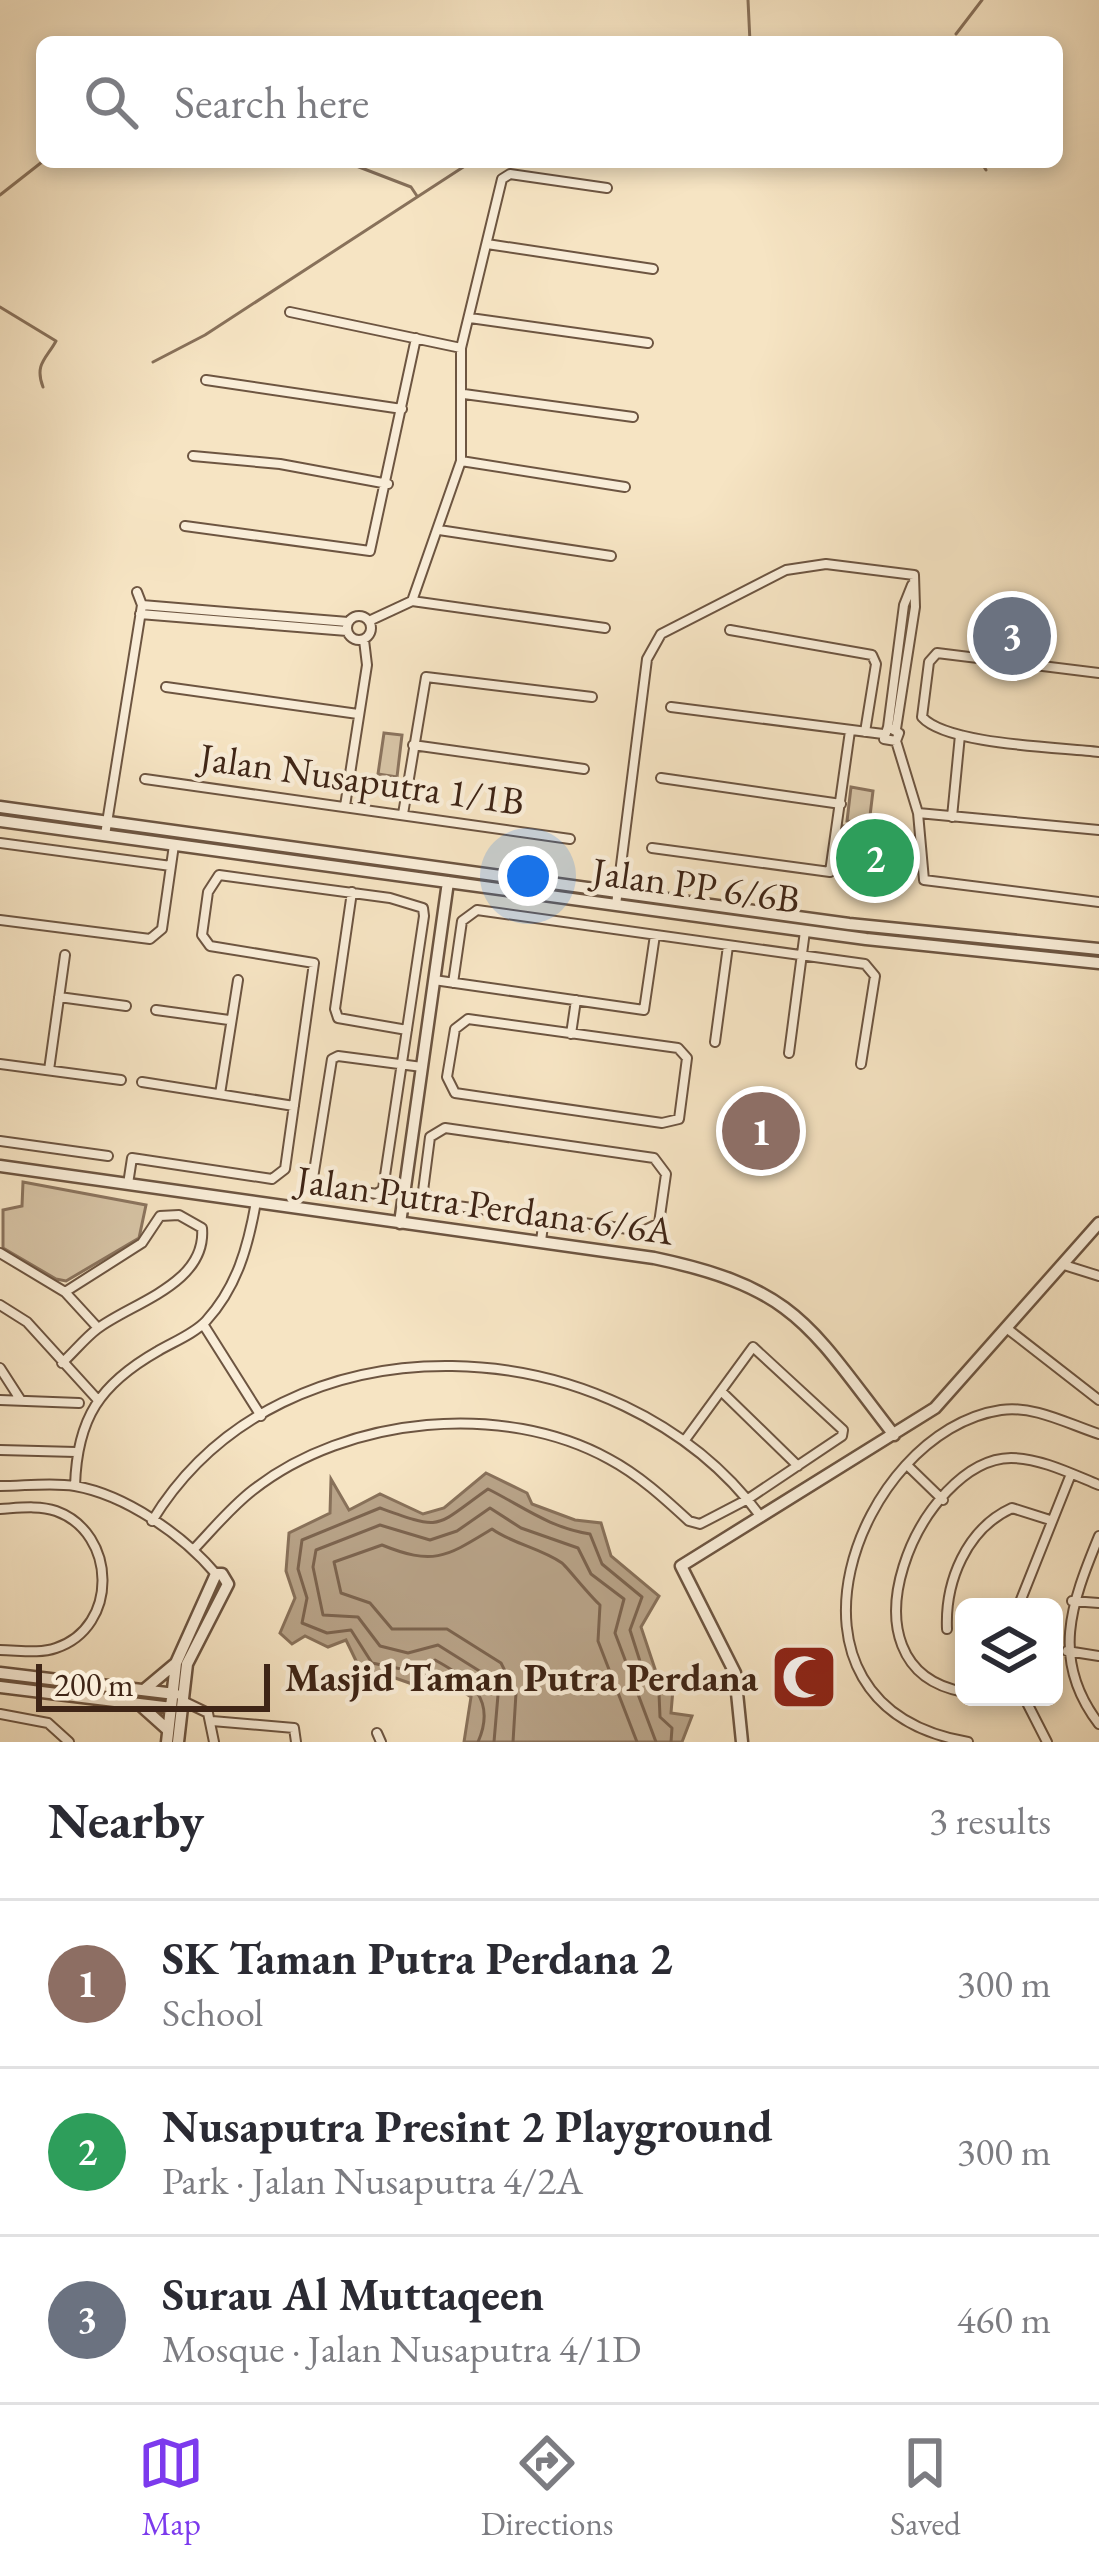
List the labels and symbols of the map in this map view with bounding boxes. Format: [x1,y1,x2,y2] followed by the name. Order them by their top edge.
[973,591,1051,681] pin: 3
[194,731,527,827] street label: Jalan Nusaputra 1/1B
[836,813,914,903] pin: 2
[586,845,803,925] street label: Jalan PP 6/6B
[498,846,558,906] your location
[722,1086,800,1176] pin: 1
[290,1153,678,1257] street label: Jalan Putra Perdana 6/6A
[769,1642,839,1712] mosque icon: Masjid Taman Putra Perdana
[285,1652,759,1703] place label: Masjid Taman Putra Perdana
[36,1658,270,1711] scale bar

